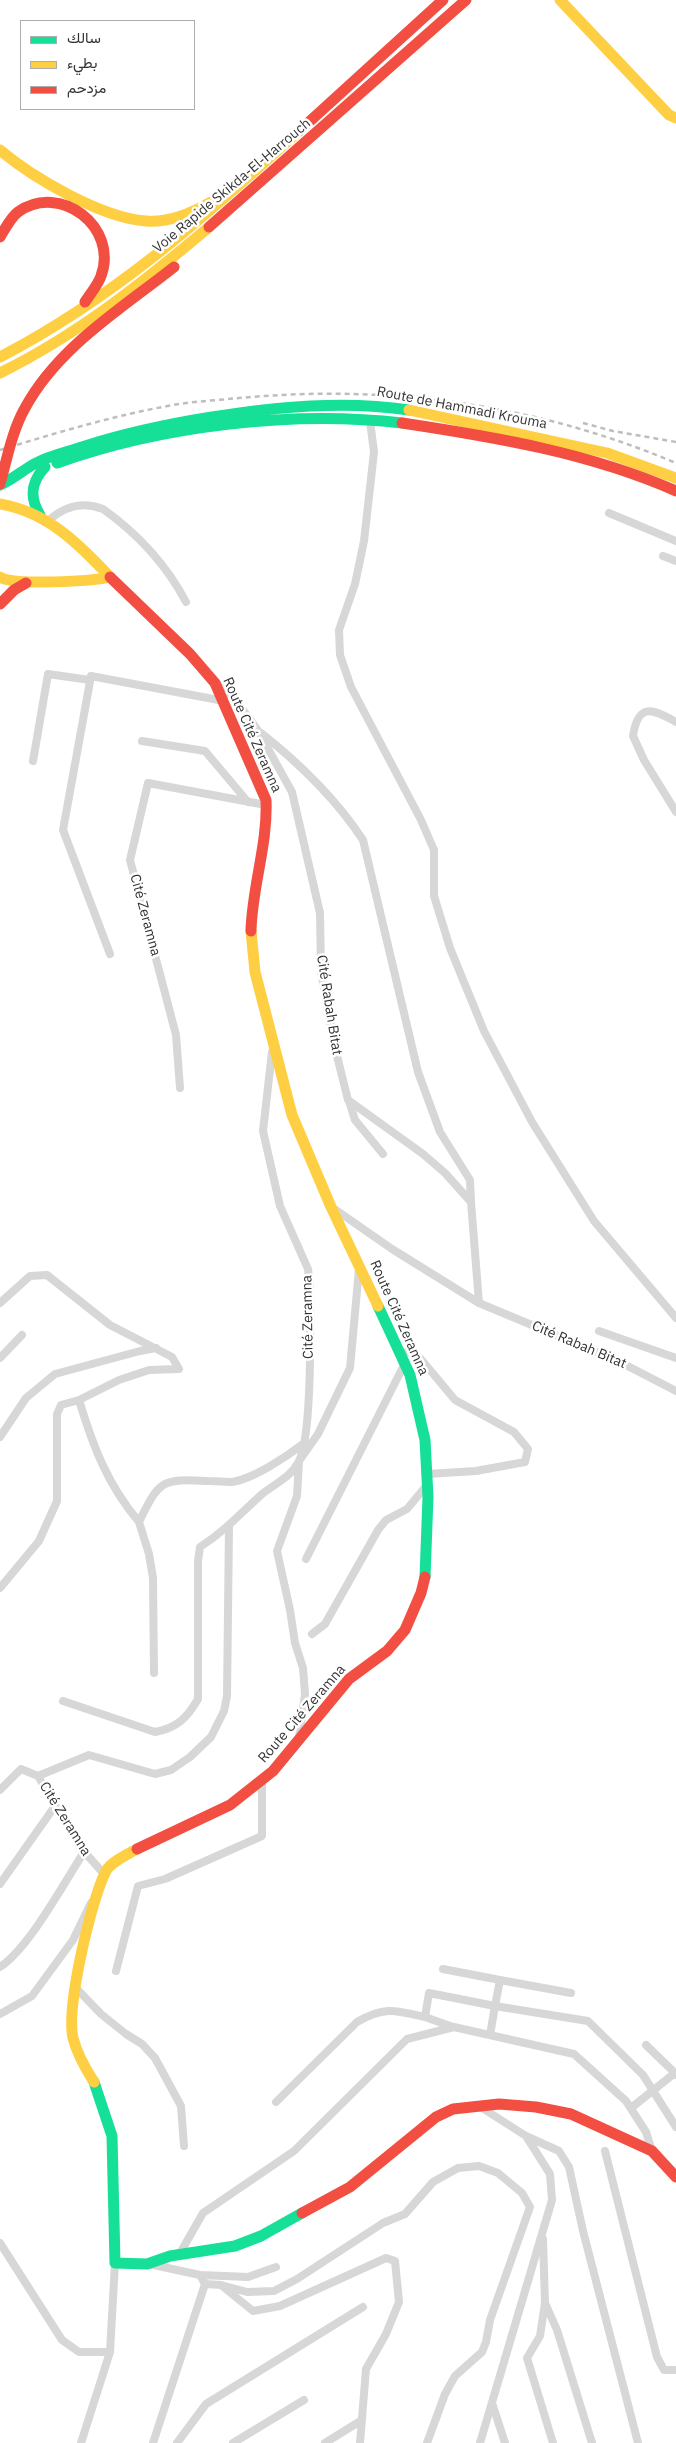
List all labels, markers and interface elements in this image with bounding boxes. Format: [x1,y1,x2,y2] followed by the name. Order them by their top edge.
[20,20,195,110] legend
[67,28,101,47] text: سالك
[67,53,97,72] text: بطيء
[67,78,106,97] text: مزدحم
[150,115,314,257] street label: Voie Rapide Skikda-El-Harrouch
[375,383,549,433] street label: Route de Hammadi Krouma
[219,675,285,795] street label: Route Cité Zeramna
[126,872,164,958] street label: Cité Zeramna
[313,954,345,1056] street label: Cité Rabah Bitat
[366,1258,432,1378] street label: Route Cité Zeramna
[299,1275,317,1359] street label: Cité Zeramna
[529,1318,629,1372] street label: Cité Rabah Bitat
[255,1662,349,1766] street label: Route Cité Zeramna
[36,1779,94,1859] street label: Cité Zeramna

